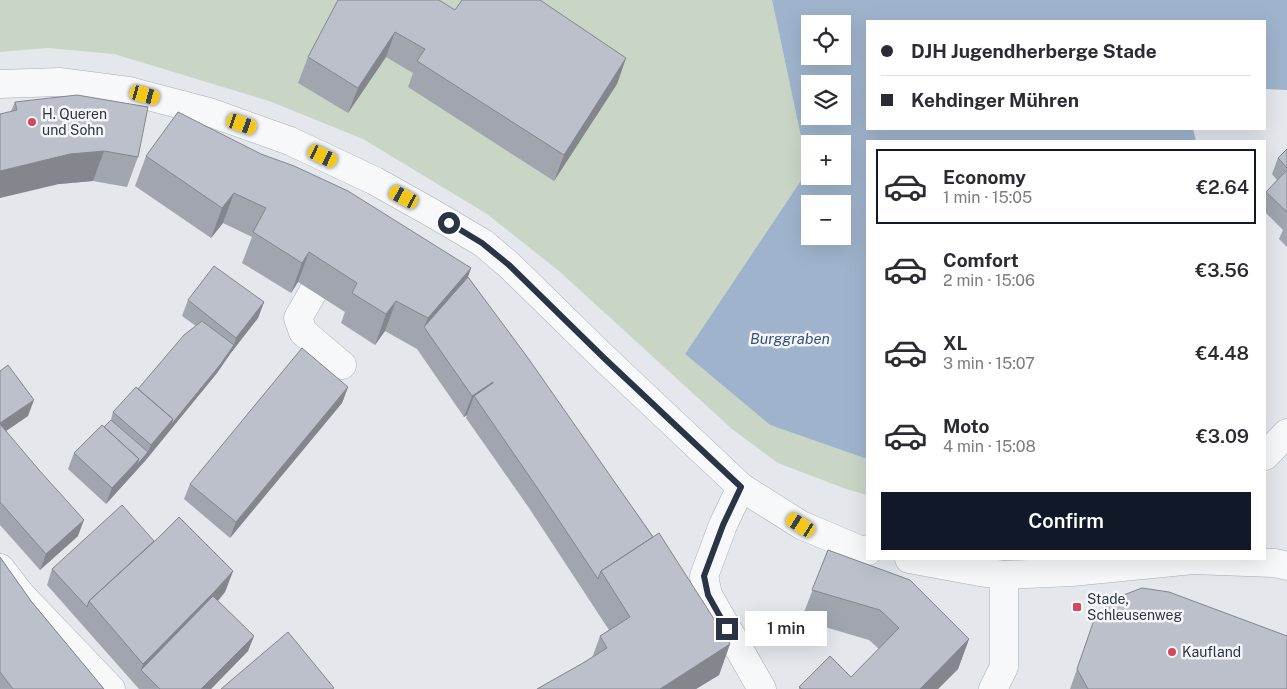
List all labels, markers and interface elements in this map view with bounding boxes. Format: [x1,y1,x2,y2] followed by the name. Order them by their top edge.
[801,15,851,245] map controls
[801,15,851,65] button: locate
[911,40,1157,62] text: DJH Jugendherberge Stade
[801,75,851,125] button: layers
[128,84,161,106] car
[911,89,1079,111] text: Kehdinger Mühren
[42,106,107,138] place label: H. Queren und Sohn
[225,112,258,136] car
[26,116,38,128] marker: H. Queren und Sohn
[801,135,851,185] button: +
[306,143,339,169] car
[883,164,928,209] icon: car
[943,166,1026,188] text: Economy
[1196,176,1249,198] text: €2.64
[387,183,420,211] car
[943,188,1032,207] text: 1 min · 15:05
[801,195,851,245] button: −
[438,212,460,234] route start
[883,247,928,292] icon: car
[943,249,1019,271] text: Comfort
[1195,259,1249,281] text: €3.56
[943,271,1035,290] text: 2 min · 15:06
[750,330,830,347] water label: Burggraben
[883,330,928,375] icon: car
[943,332,968,354] text: XL
[1195,342,1249,364] text: €4.48
[943,354,1035,373] text: 3 min · 15:07
[883,413,928,458] icon: car
[943,415,989,437] text: Moto
[1196,425,1249,447] text: €3.09
[943,437,1036,456] text: 4 min · 15:08
[881,492,1251,550] button: Confirm
[784,511,817,539] car
[1087,591,1182,623] place label: Stade, Schleusenweg
[1071,601,1083,613] marker: Stade, Schleusenweg
[744,612,827,646] callout: 1 min
[716,618,738,640] route end
[767,619,805,638] text: 1 min
[1182,644,1241,660] place label: Kaufland
[1166,646,1178,658] marker: Kaufland

